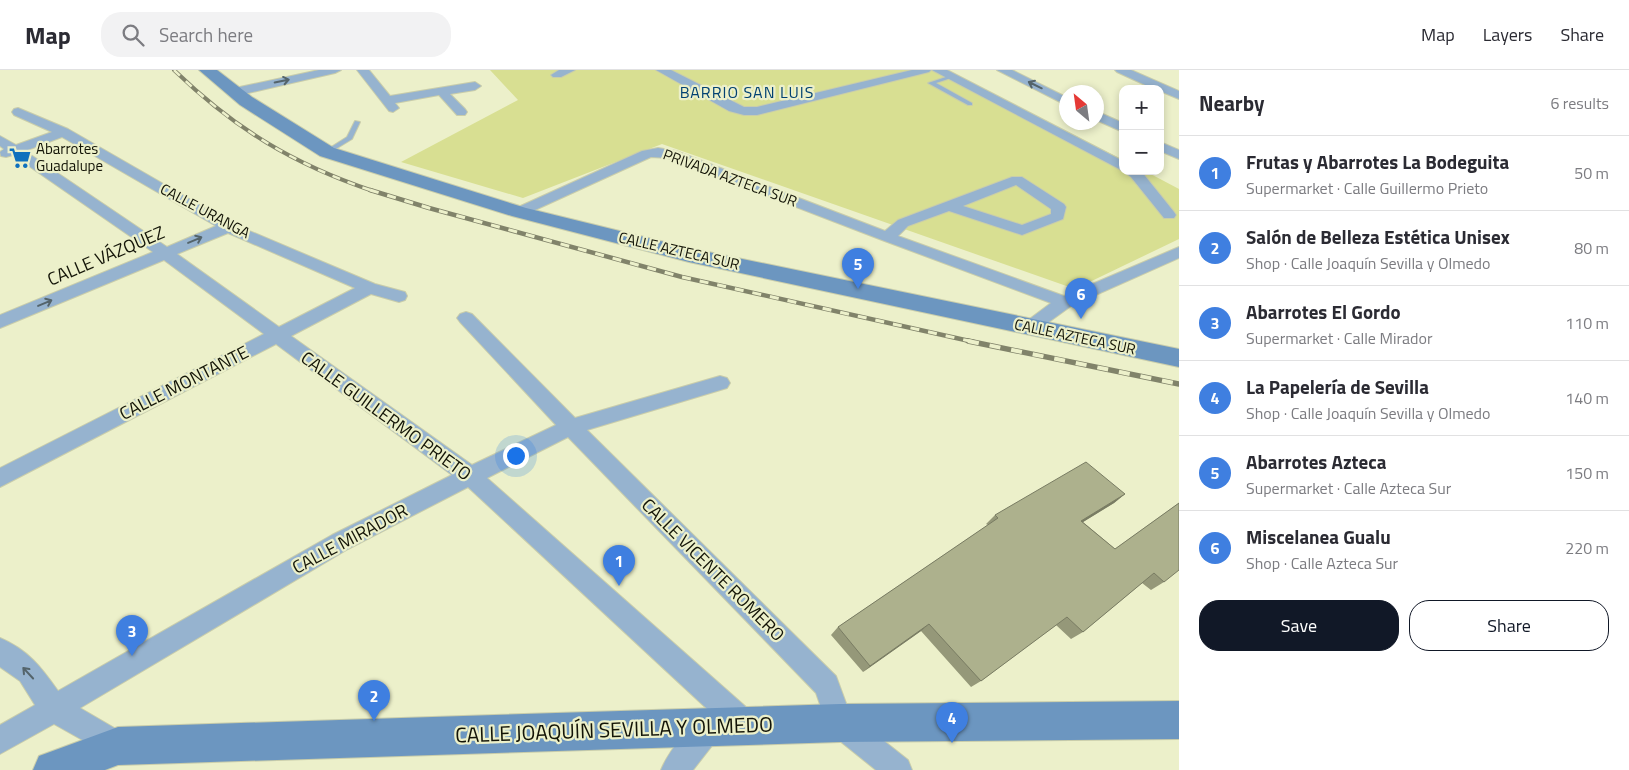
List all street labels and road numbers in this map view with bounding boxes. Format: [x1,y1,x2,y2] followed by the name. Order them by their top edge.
[660,143,800,212] street label: PRIVADA AZTECA SUR
[156,177,254,244] street label: CALLE URANGA
[43,219,169,292] street label: CALLE VÁZQUEZ
[616,225,742,276] street label: CALLE AZTECA SUR
[1012,312,1138,361] street label: CALLE AZTECA SUR
[114,338,253,427] street label: CALLE MONTANTE
[295,344,477,487] street label: CALLE GUILLERMO PRIETO
[636,492,791,647] street label: CALLE VICENTE ROMERO
[287,497,412,580] street label: CALLE MIRADOR
[455,707,773,751] street label: CALLE JOAQUÍN SEVILLA Y OLMEDO

